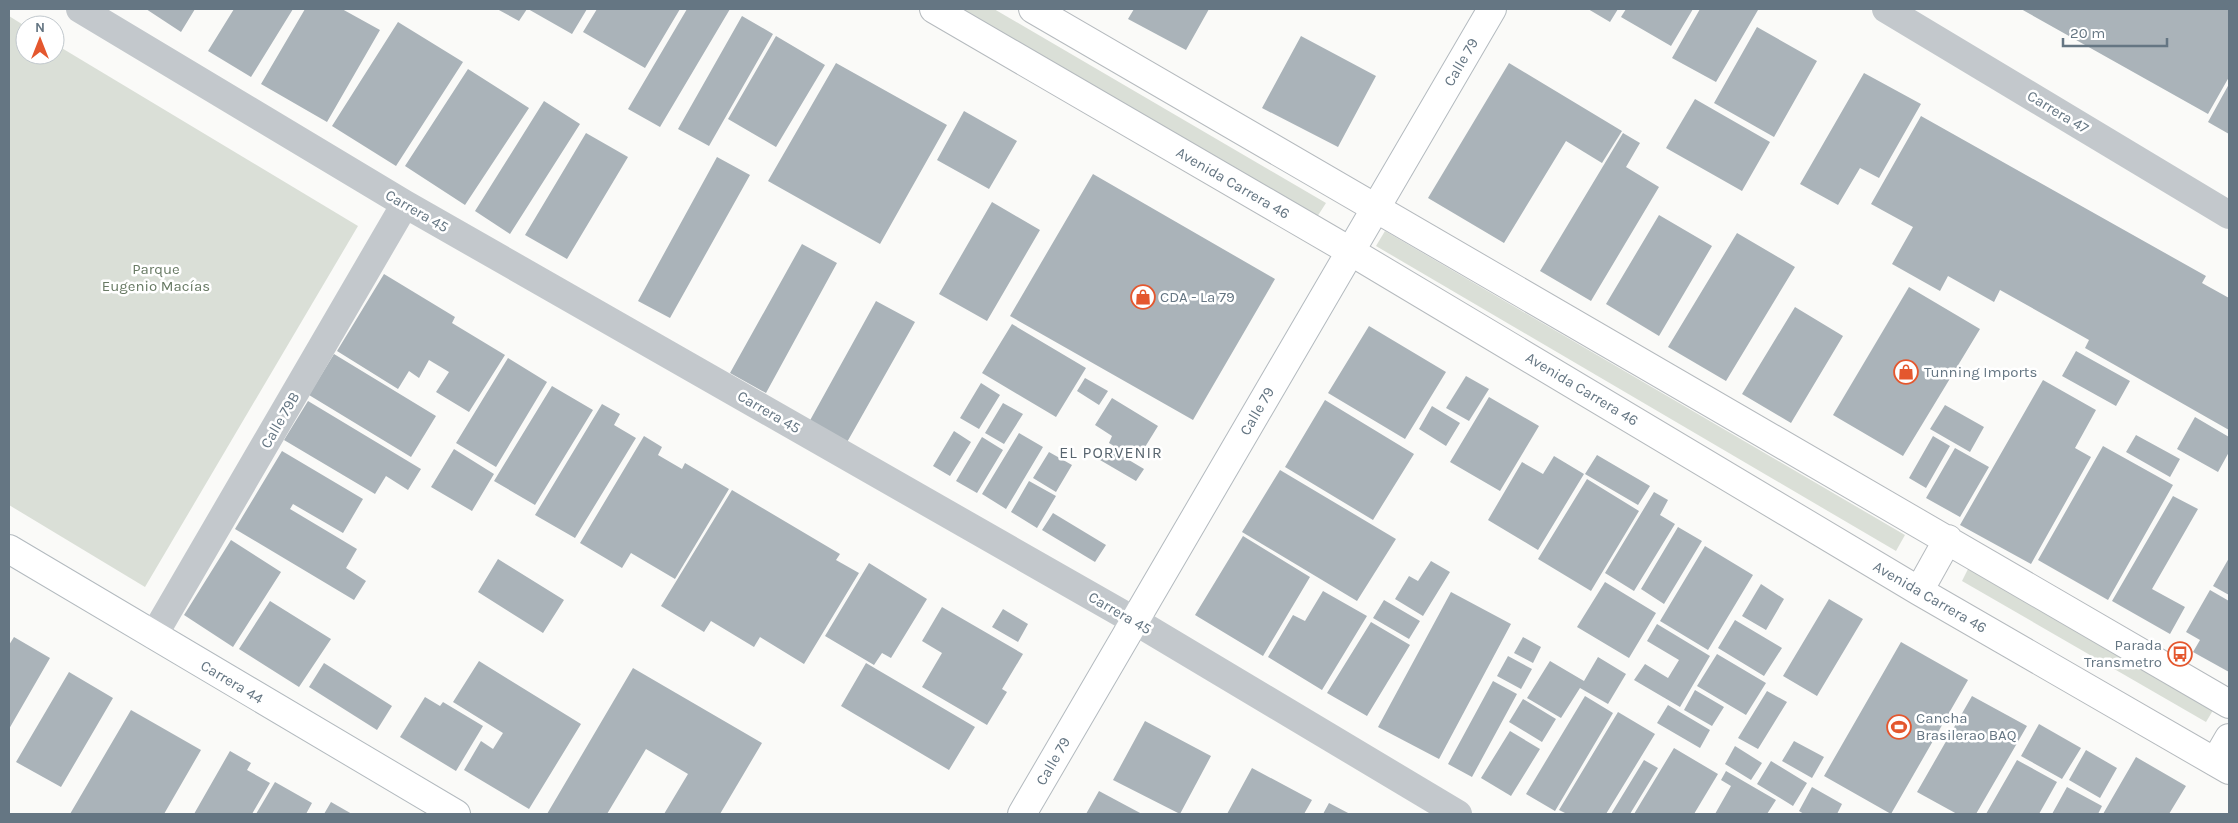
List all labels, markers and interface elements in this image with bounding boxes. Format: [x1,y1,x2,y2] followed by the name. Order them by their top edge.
[15,15,65,65] north arrow
[2063,15,2167,47] scale bar
[35,19,45,36] text: N
[2070,24,2105,42] text: 20 m
[1440,35,1482,89] street label: Calle 79
[2024,87,2092,137] street label: Carrera 47
[1173,143,1293,223] street label: Avenida Carrera 46
[382,186,452,236] street label: Carrera 45
[102,260,210,295] park label: Parque Eugenio Macías
[1130,284,1156,310] shop icon: CDA - La 79
[1160,288,1235,306] place label: CDA - La 79
[1523,348,1641,430] street label: Avenida Carrera 46
[1893,359,1919,385] shop icon: Tunning Imports
[1924,363,2037,381] place label: Tunning Imports
[1236,384,1278,438] street label: Calle 79
[734,387,804,437] street label: Carrera 45
[257,389,303,451] street label: Calle 79B
[1059,443,1163,462] district label: EL PORVENIR
[1870,557,1990,637] street label: Avenida Carrera 46
[1085,588,1155,638] street label: Carrera 45
[2084,636,2162,671] place label: Parada Transmetro
[2167,641,2193,667] bus stop icon: Parada Transmetro
[197,656,267,708] street label: Carrera 44
[1916,709,2016,744] place label: Cancha Brasilerao BAQ
[1886,714,1912,740] sports icon: Cancha Brasilerao BAQ
[1032,734,1074,788] street label: Calle 79

